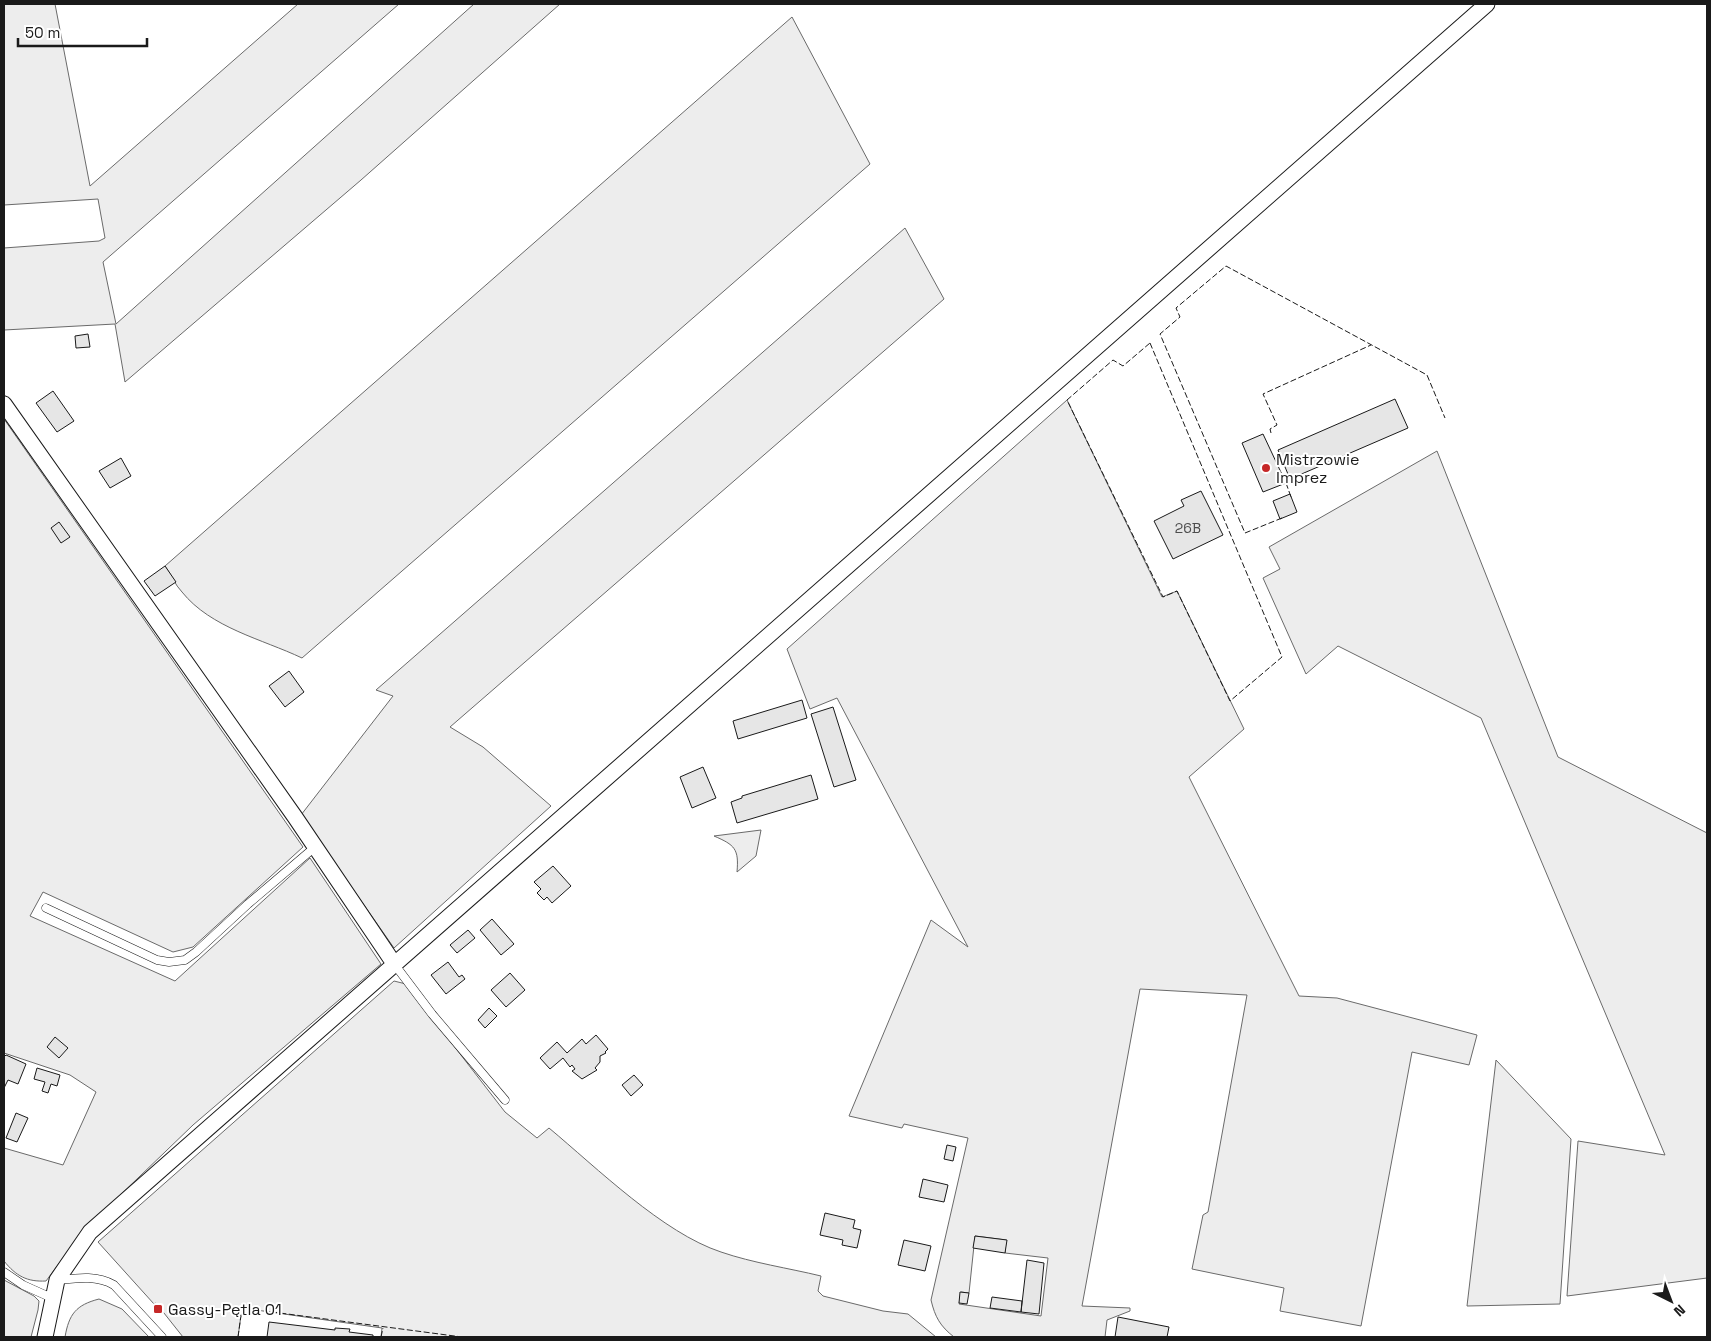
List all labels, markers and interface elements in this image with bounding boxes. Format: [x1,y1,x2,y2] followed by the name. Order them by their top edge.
[18,15,146,47] scale bar
[25,23,60,42] text: 50 m
[1276,449,1359,488] place label: Mistrzowie Imprez
[1260,462,1272,474] marker: Mistrzowie Imprez
[1175,519,1201,537] house number: 26B
[1646,1276,1696,1326] north arrow
[168,1299,282,1320] place label: Gassy-Pętla 01
[1670,1301,1689,1320] text: N
[152,1303,164,1315] marker: Gassy-Pętla 01

